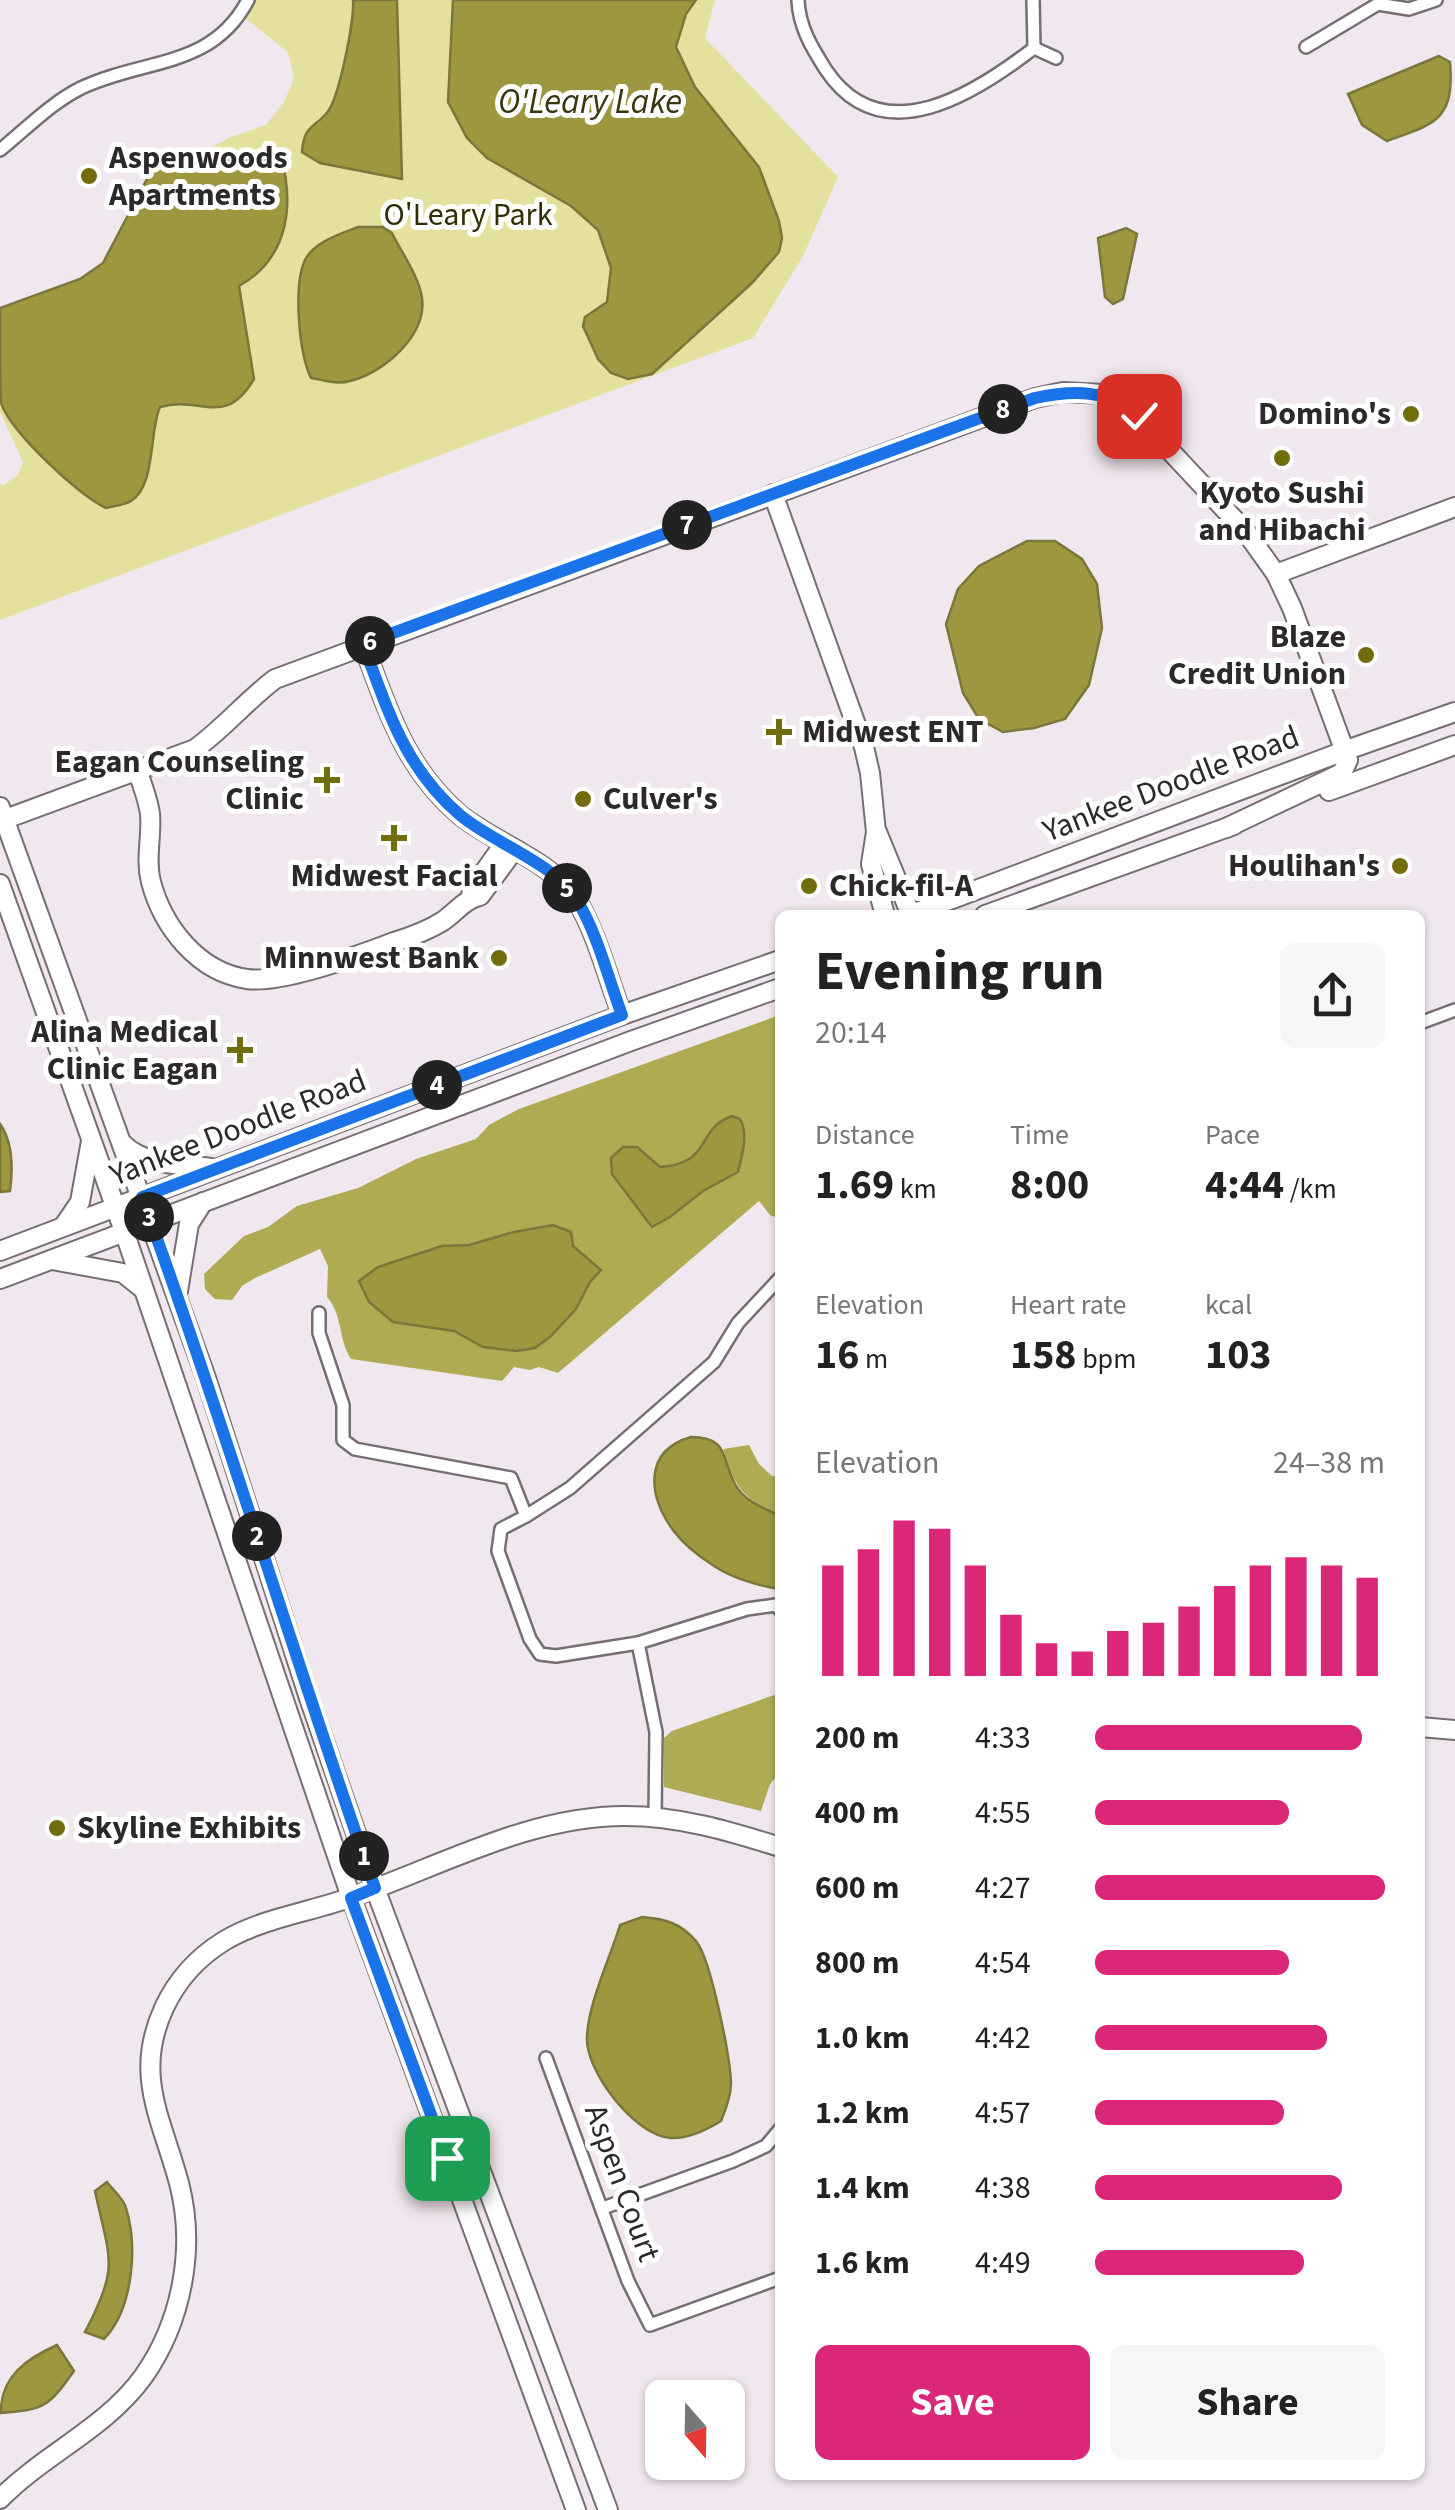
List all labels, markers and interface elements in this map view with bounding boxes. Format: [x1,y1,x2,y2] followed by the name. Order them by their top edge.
[498,77,682,127] water label: O'Leary Lake
[108,135,288,218] place label: Aspenwoods Apartments
[78,165,100,187] marker: Aspenwoods Apartments
[383,192,553,238] park label: O'Leary Park
[1097,374,1182,459] pin
[978,384,1028,434] pin: 8
[996,389,1010,429] text: 8
[1112,389,1167,444] icon: check
[1258,391,1391,437] place label: Domino's
[1400,403,1422,425] marker: Domino's
[1271,447,1293,469] marker: Kyoto Sushi and Hibachi
[1198,470,1366,553] place label: Kyoto Sushi and Hibachi
[662,500,712,550] pin: 7
[680,505,694,545] text: 7
[1168,614,1346,697] place label: Blaze Credit Union
[345,616,395,666] pin: 6
[363,621,377,661] text: 6
[1355,644,1377,666] marker: Blaze Credit Union
[802,709,984,755] place label: Midwest ENT
[1035,714,1306,854] street label: Yankee Doodle Road
[766,719,792,745] marker: Midwest ENT
[55,739,304,822] place label: Eagan Counseling Clinic
[314,767,340,793] marker: Eagan Counseling Clinic
[603,776,718,822] place label: Culver's
[572,788,594,810] marker: Culver's
[381,825,407,851] marker: Midwest Facial
[1228,843,1380,889] place label: Houlihan's
[290,853,498,899] place label: Midwest Facial
[1389,855,1411,877] marker: Houlihan's
[542,863,592,913] pin: 5
[829,863,974,909] place label: Chick-fil-A
[560,868,574,908] text: 5
[798,875,820,897] marker: Chick-fil-A
[815,933,1104,1011] text: Evening run
[264,935,479,981] place label: Minnwest Bank
[1280,943,1385,1048] button: share
[488,947,510,969] marker: Minnwest Bank
[30,1009,218,1092] place label: Alina Medical Clinic Eagan
[815,1010,887,1056] text: 20:14
[227,1037,253,1063] marker: Alina Medical Clinic Eagan
[102,1058,373,1198] street label: Yankee Doodle Road
[412,1060,462,1110] pin: 4
[430,1065,444,1105] text: 4
[815,1115,915,1155] text: Distance
[1010,1115,1069,1155] text: Time
[1205,1115,1260,1155] text: Pace
[815,1155,894,1215] text: 1.69
[1010,1155,1089,1215] text: 8:00
[1205,1155,1284,1215] text: 4:44
[894,1169,937,1209] text: km
[1284,1169,1337,1209] text: /km
[124,1192,174,1242] pin: 3
[142,1197,156,1237] text: 3
[815,1285,924,1325] text: Elevation
[1010,1285,1126,1325] text: Heart rate
[1205,1285,1252,1325] text: kcal
[815,1325,859,1385] text: 16
[1010,1325,1077,1385] text: 158
[1205,1325,1272,1385] text: 103
[859,1339,888,1379] text: m
[1077,1339,1136,1379] text: bpm
[815,1440,940,1486] text: Elevation
[1273,1440,1385,1486] text: 24–38 m
[232,1511,282,1561] pin: 2
[250,1516,264,1556] text: 2
[815,1715,900,1761] text: 200 m
[975,1715,1031,1761] text: 4:33
[815,1790,900,1836] text: 400 m
[975,1790,1031,1836] text: 4:55
[77,1805,301,1851] place label: Skyline Exhibits
[46,1817,68,1839] marker: Skyline Exhibits
[339,1831,389,1881] pin: 1
[357,1836,371,1876] text: 1
[815,1865,900,1911] text: 600 m
[975,1865,1031,1911] text: 4:27
[815,1940,900,1986] text: 800 m
[975,1940,1031,1986] text: 4:54
[815,2015,910,2061] text: 1.0 km
[975,2015,1031,2061] text: 4:42
[815,2090,910,2136] text: 1.2 km
[975,2090,1031,2136] text: 4:57
[572,2098,672,2268] street label: Aspen Court
[405,2116,490,2201] pin
[420,2131,475,2186] icon: arrive
[815,2165,910,2211] text: 1.4 km
[975,2165,1031,2211] text: 4:38
[815,2240,910,2286] text: 1.6 km
[975,2240,1031,2286] text: 4:49
[815,2345,1090,2460] button: Save
[1110,2345,1385,2460] button: Share
[645,2380,745,2480] north arrow
[645,2380,745,2480] map controls

